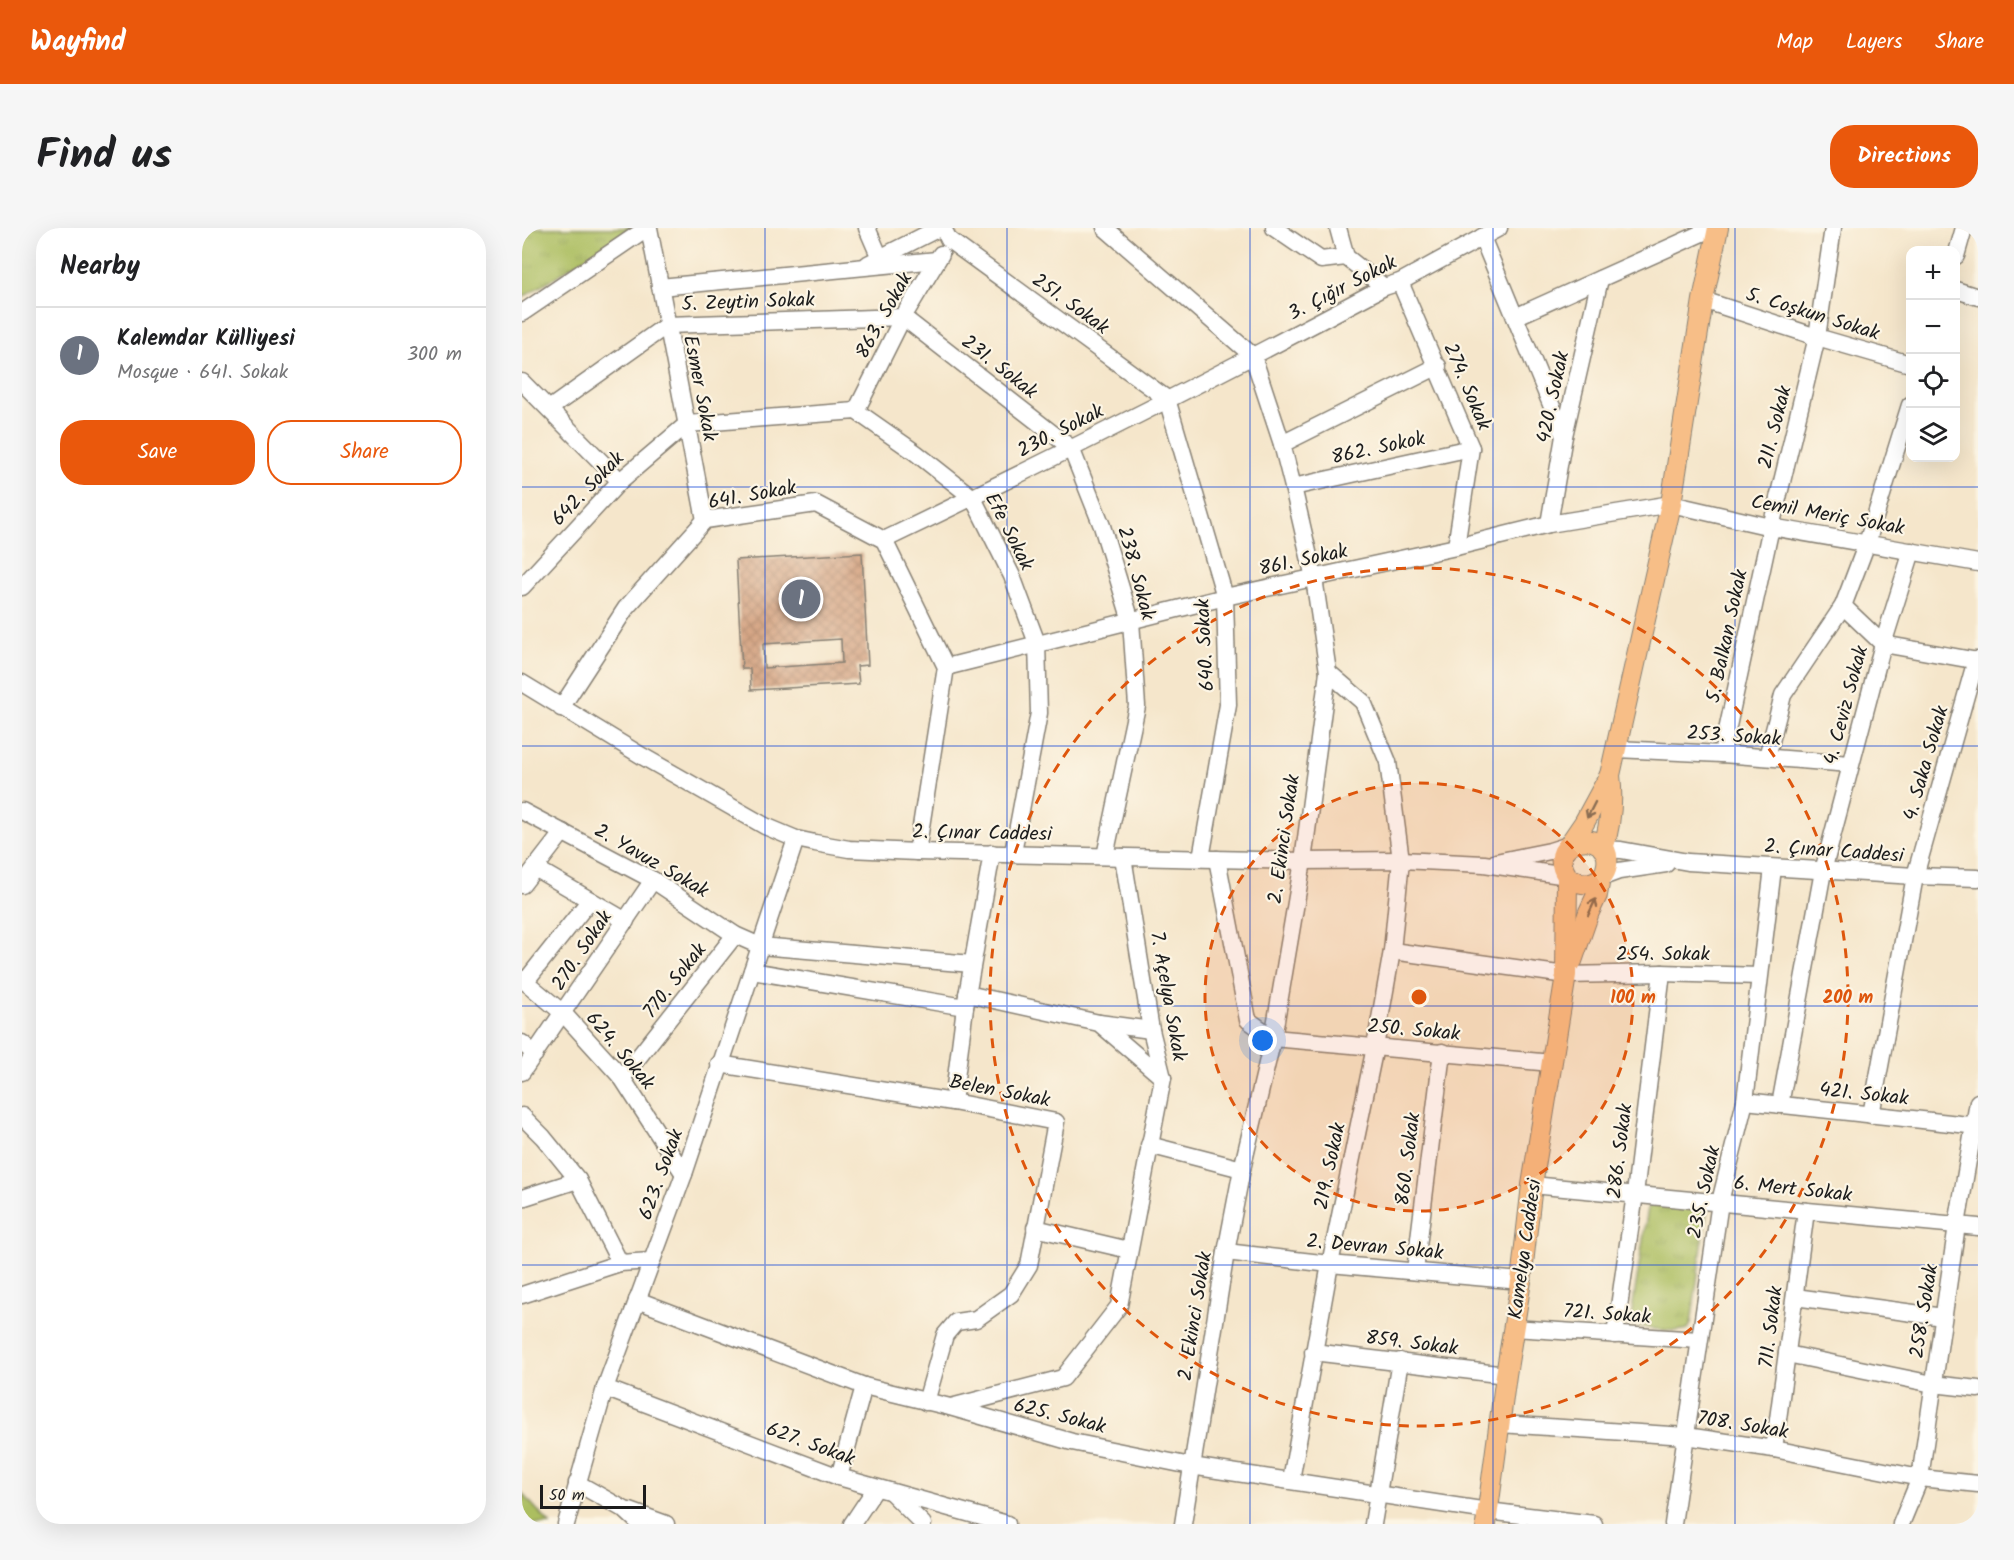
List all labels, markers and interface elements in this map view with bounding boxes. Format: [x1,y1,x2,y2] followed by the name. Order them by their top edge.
[30,20,126,65] text: Wayfind
[1776,26,1813,59] text: Map
[1846,26,1902,59] text: Layers
[1935,26,1984,59] text: Share
[36,123,172,190] text: Find us
[1830,125,1978,188] button: Directions
[60,246,140,288] text: Nearby
[1906,246,1960,462] map controls
[1906,246,1960,300] button: +
[1283,247,1404,330] street label: 3. Çığır Sokak
[1024,265,1116,344] street label: 251. Sokak
[848,266,922,365] street label: 863. Sokak
[1741,279,1884,351] street label: 5. Coşkun Sokak
[681,285,816,321] street label: 5. Zeytin Sokak
[1906,300,1960,354] button: −
[117,322,295,357] text: Kalemdar Külliyesi
[953,327,1045,408] street label: 231. Sokak
[673,333,725,445] street label: Esmer Sokak
[1433,338,1499,436] street label: 274. Sokak
[76,339,83,371] text: 1
[407,339,462,371] text: 300 m
[1529,348,1579,446] street label: 420. Sokak
[1906,354,1960,408] button: locate
[117,357,288,389] text: Mosque · 641. Sokak
[1750,382,1802,472] street label: 211. Sokak
[1012,396,1110,467] street label: 230. Sokak
[1906,408,1960,462] button: layers
[60,420,255,485] button: Save
[267,420,462,485] button: Share
[1329,423,1429,474] street label: 862. Sokok
[544,444,633,534] street label: 642. Sokak
[706,472,800,519] street label: 641. Sokak
[975,487,1042,577] street label: Efe Sokak
[1748,487,1908,545] street label: Cemil Meriç Sokak
[1107,523,1163,624] street label: 238. Sokak
[1256,536,1351,586] street label: 861. Sokak
[1698,566,1758,706] street label: 5. Balkan Sokak
[782,576,820,622] pin: 1
[1188,597,1224,692] street label: 640. Sokak
[1816,642,1878,769] street label: 4. Ceviz Sokak
[1895,702,1959,825] street label: 4. Saka Sokak
[1686,718,1783,756] street label: 253. Sokak
[1260,772,1310,906] street label: 2. Ekinci Sokak
[1585,801,1596,819] one-way arrow
[588,816,715,908] street label: 2. Yavuz Sokak
[912,817,1053,851] street label: 2. Çınar Caddesi
[1763,831,1906,873] street label: 2. Çınar Caddesi
[1586,898,1598,916] one-way arrow
[544,904,622,998] street label: 270. Sokak
[1140,929,1194,1065] street label: 7. Açelya Sokak
[636,936,716,1026] street label: 770. Sokak
[1616,939,1711,971] street label: 254. Sokak
[1610,984,1656,1013] text: 100 m
[1823,984,1874,1013] text: 200 m
[1409,987,1429,1007] centre of rings
[577,1005,662,1098] street label: 624. Sokak
[1366,1011,1462,1051] street label: 250. Sokak
[1248,1026,1277,1055] your location
[946,1067,1053,1118] street label: Belen Sokak
[1818,1074,1911,1116] street label: 421. Sokak
[1599,1101,1643,1201] street label: 286. Sokak
[1387,1110,1431,1208] street label: 860. Sokak
[1306,1119,1356,1213] street label: 219. Sokak
[631,1124,693,1225] street label: 623. Sokak
[1679,1142,1731,1242] street label: 235. Sokak
[1732,1168,1854,1212] street label: 6. Mert Sokak
[1500,1176,1552,1322] street label: Kamelya Caddesi
[1305,1226,1445,1270] street label: 2. Devran Sokak
[1170,1249,1222,1383] street label: 2. Ekinci Sokak
[1902,1261,1948,1361] street label: 258. Sokak
[1751,1284,1793,1370] street label: 711. Sokak
[1562,1296,1652,1334] street label: 721. Sokak
[1364,1322,1461,1366] street label: 859. Sokak
[1010,1390,1110,1444] street label: 625. Sokak
[1695,1403,1791,1449] street label: 708. Sokak
[761,1414,860,1476] street label: 627. Sokak
[540,1482,646,1510] scale bar
[549,1483,585,1508] text: 50 m

